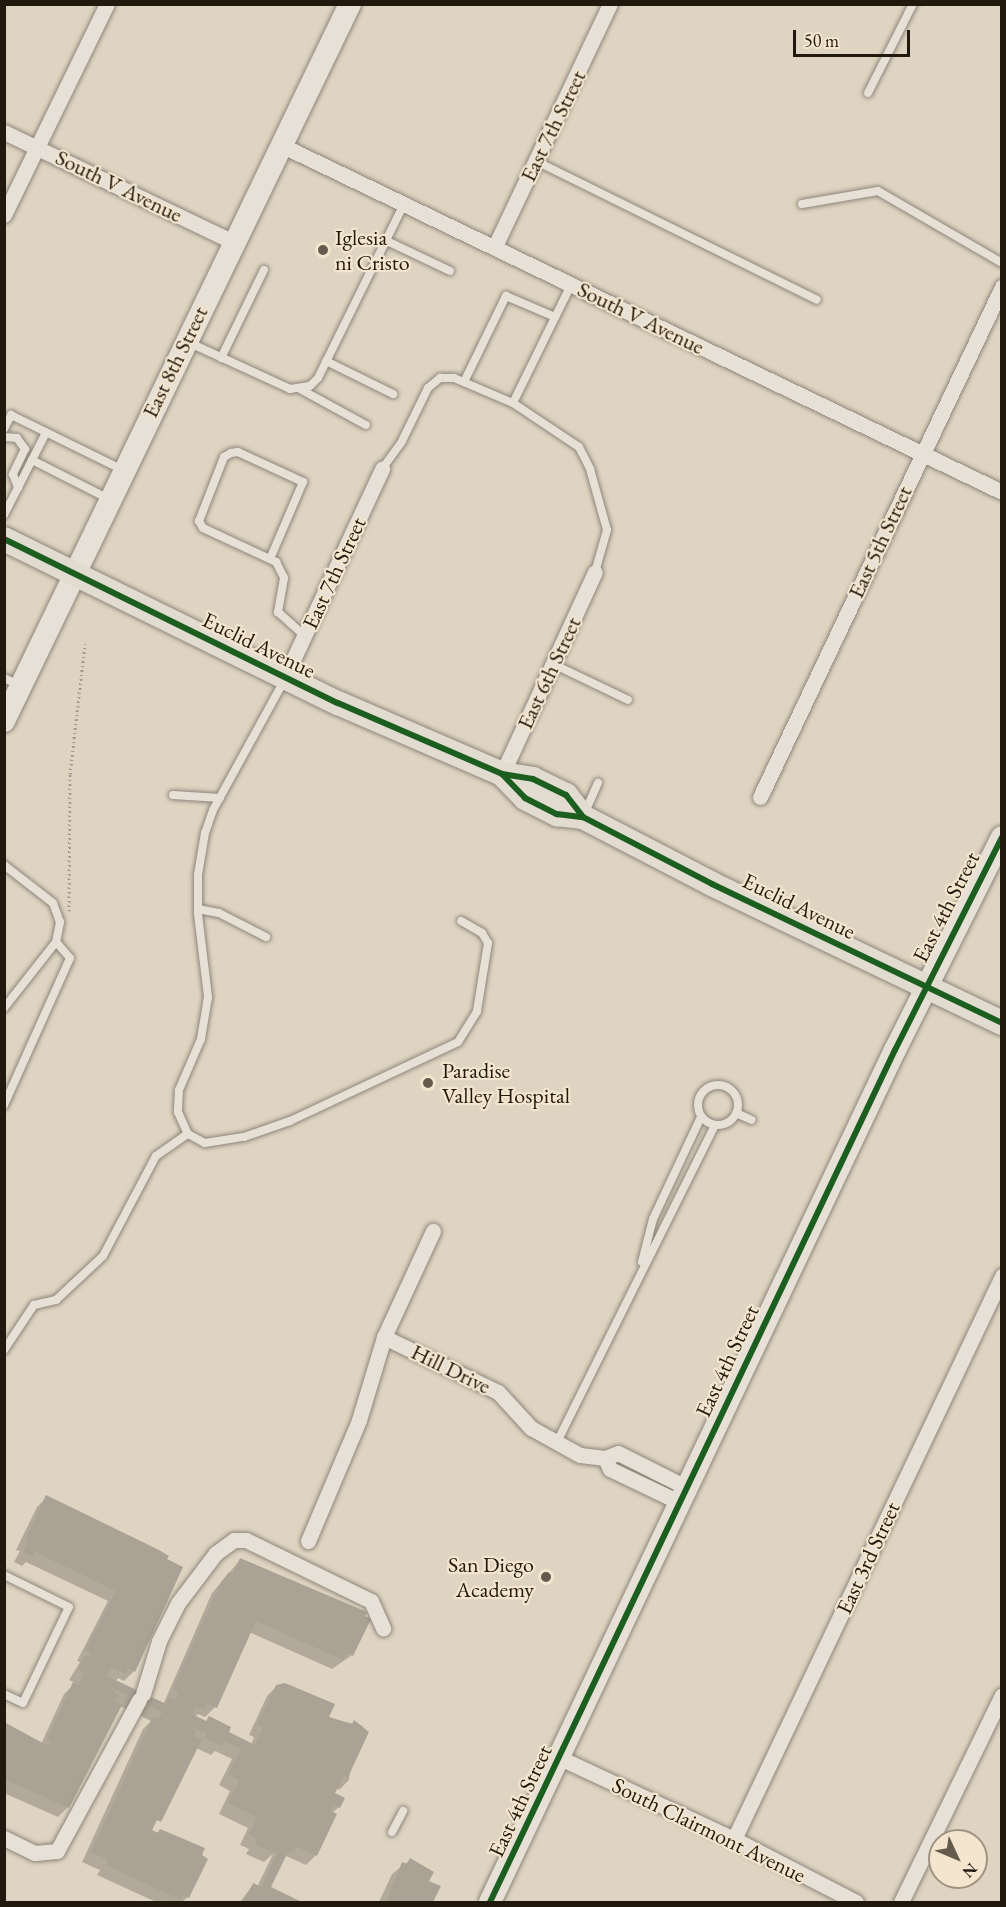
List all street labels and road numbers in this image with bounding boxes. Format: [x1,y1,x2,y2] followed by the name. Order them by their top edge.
[515,66,591,186] street label: East 7th Street
[51,144,187,228] street label: South V Avenue
[573,276,709,360] street label: South V Avenue
[137,302,213,422] street label: East 8th Street
[843,482,917,602] street label: East 5th Street
[297,513,371,633] street label: East 7th Street
[198,606,320,684] street label: Euclid Avenue
[512,613,586,733] street label: East 6th Street
[907,847,985,967] street label: East 4th Street
[738,867,860,945] street label: Euclid Avenue
[690,1301,764,1421] street label: East 4th Street
[407,1338,495,1400] street label: Hill Drive
[831,1498,905,1618] street label: East 3rd Street
[483,1741,557,1861] street label: East 4th Street
[608,1772,810,1888] street label: South Clairmont Avenue

